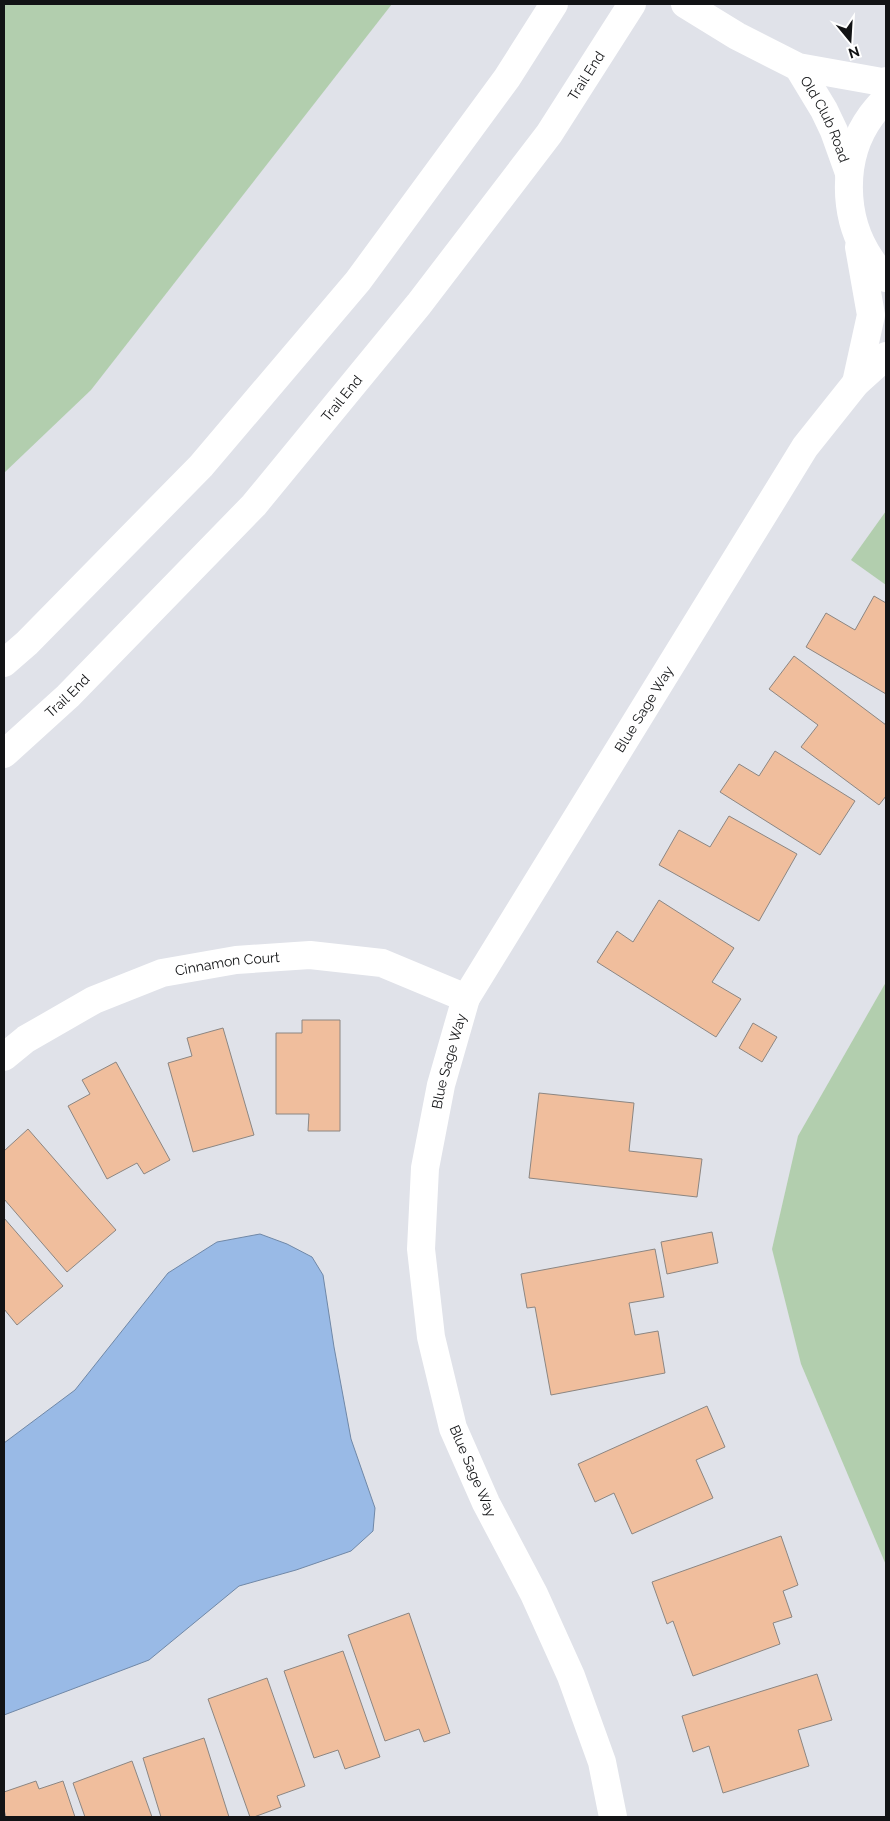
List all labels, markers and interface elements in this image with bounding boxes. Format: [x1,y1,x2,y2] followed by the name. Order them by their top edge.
[825,15,875,65] north arrow
[846,43,862,62] text: N
[565,48,608,103] street label: Trail End
[797,73,852,164] street label: Old Club Road
[318,372,365,425] street label: Trail End
[611,663,677,755] street label: Blue Sage Way
[42,671,93,721] street label: Trail End
[174,949,280,979] street label: Cinnamon Court
[429,1011,469,1110] street label: Blue Sage Way
[446,1423,500,1520] street label: Blue Sage Way

